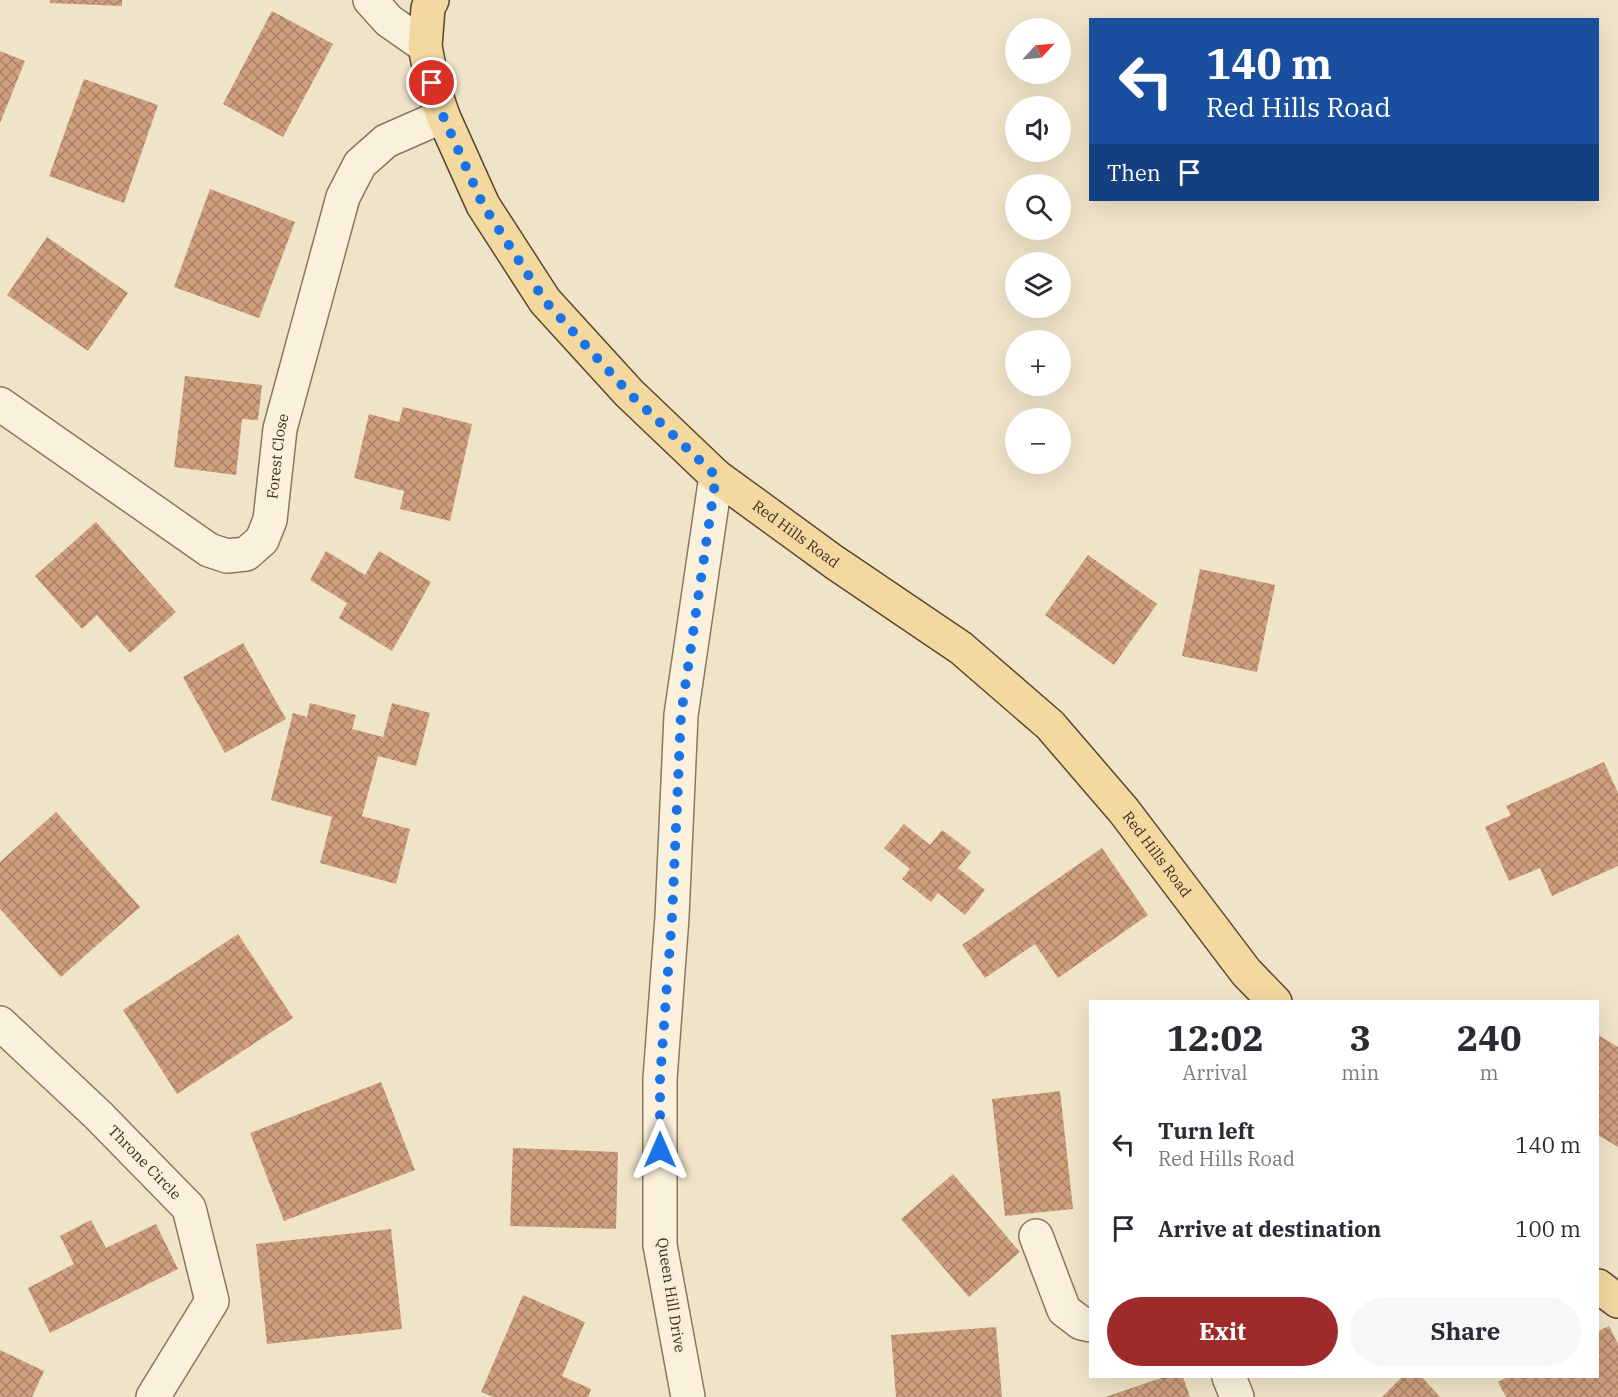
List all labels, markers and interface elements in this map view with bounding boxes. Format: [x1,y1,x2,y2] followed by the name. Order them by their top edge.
[1005,18,1071,84] north arrow
[1005,18,1071,474] map controls
[1206,36,1332,91] text: 140 m
[1107,42,1185,120] icon: left
[406,57,457,108] pin
[415,66,448,99] icon: arrive
[1206,89,1391,124] text: Red Hills Road
[1005,96,1071,162] button: sound
[1173,156,1206,189] icon: arrive
[1107,158,1161,187] text: Then
[1005,174,1071,240] button: search
[1005,252,1071,318] button: layers
[1005,330,1071,396] button: +
[1005,408,1071,474] button: −
[262,411,293,500] street label: Forest Close
[749,496,843,572] street label: Red Hills Road
[1119,807,1196,901] street label: Red Hills Road
[1166,1014,1264,1061] text: 12:02
[1349,1014,1371,1061] text: 3
[1457,1014,1522,1061] text: 240
[1183,1059,1248,1086] text: Arrival
[1341,1059,1379,1086] text: min
[1480,1059,1499,1086] text: m
[1158,1116,1254,1145] text: Turn left
[628,1118,692,1182] position arrow
[104,1121,186,1203] street label: Throne Circle
[1107,1128,1140,1161] icon: left
[1515,1130,1581,1159] text: 140 m
[1158,1145,1295,1172] text: Red Hills Road
[1107,1212,1140,1245] icon: arrive
[1158,1214,1381,1243] text: Arrive at destination
[1515,1214,1581,1243] text: 100 m
[653,1236,690,1354] street label: Queen Hill Drive
[1107,1297,1338,1366] button: Exit
[1350,1297,1581,1366] button: Share

